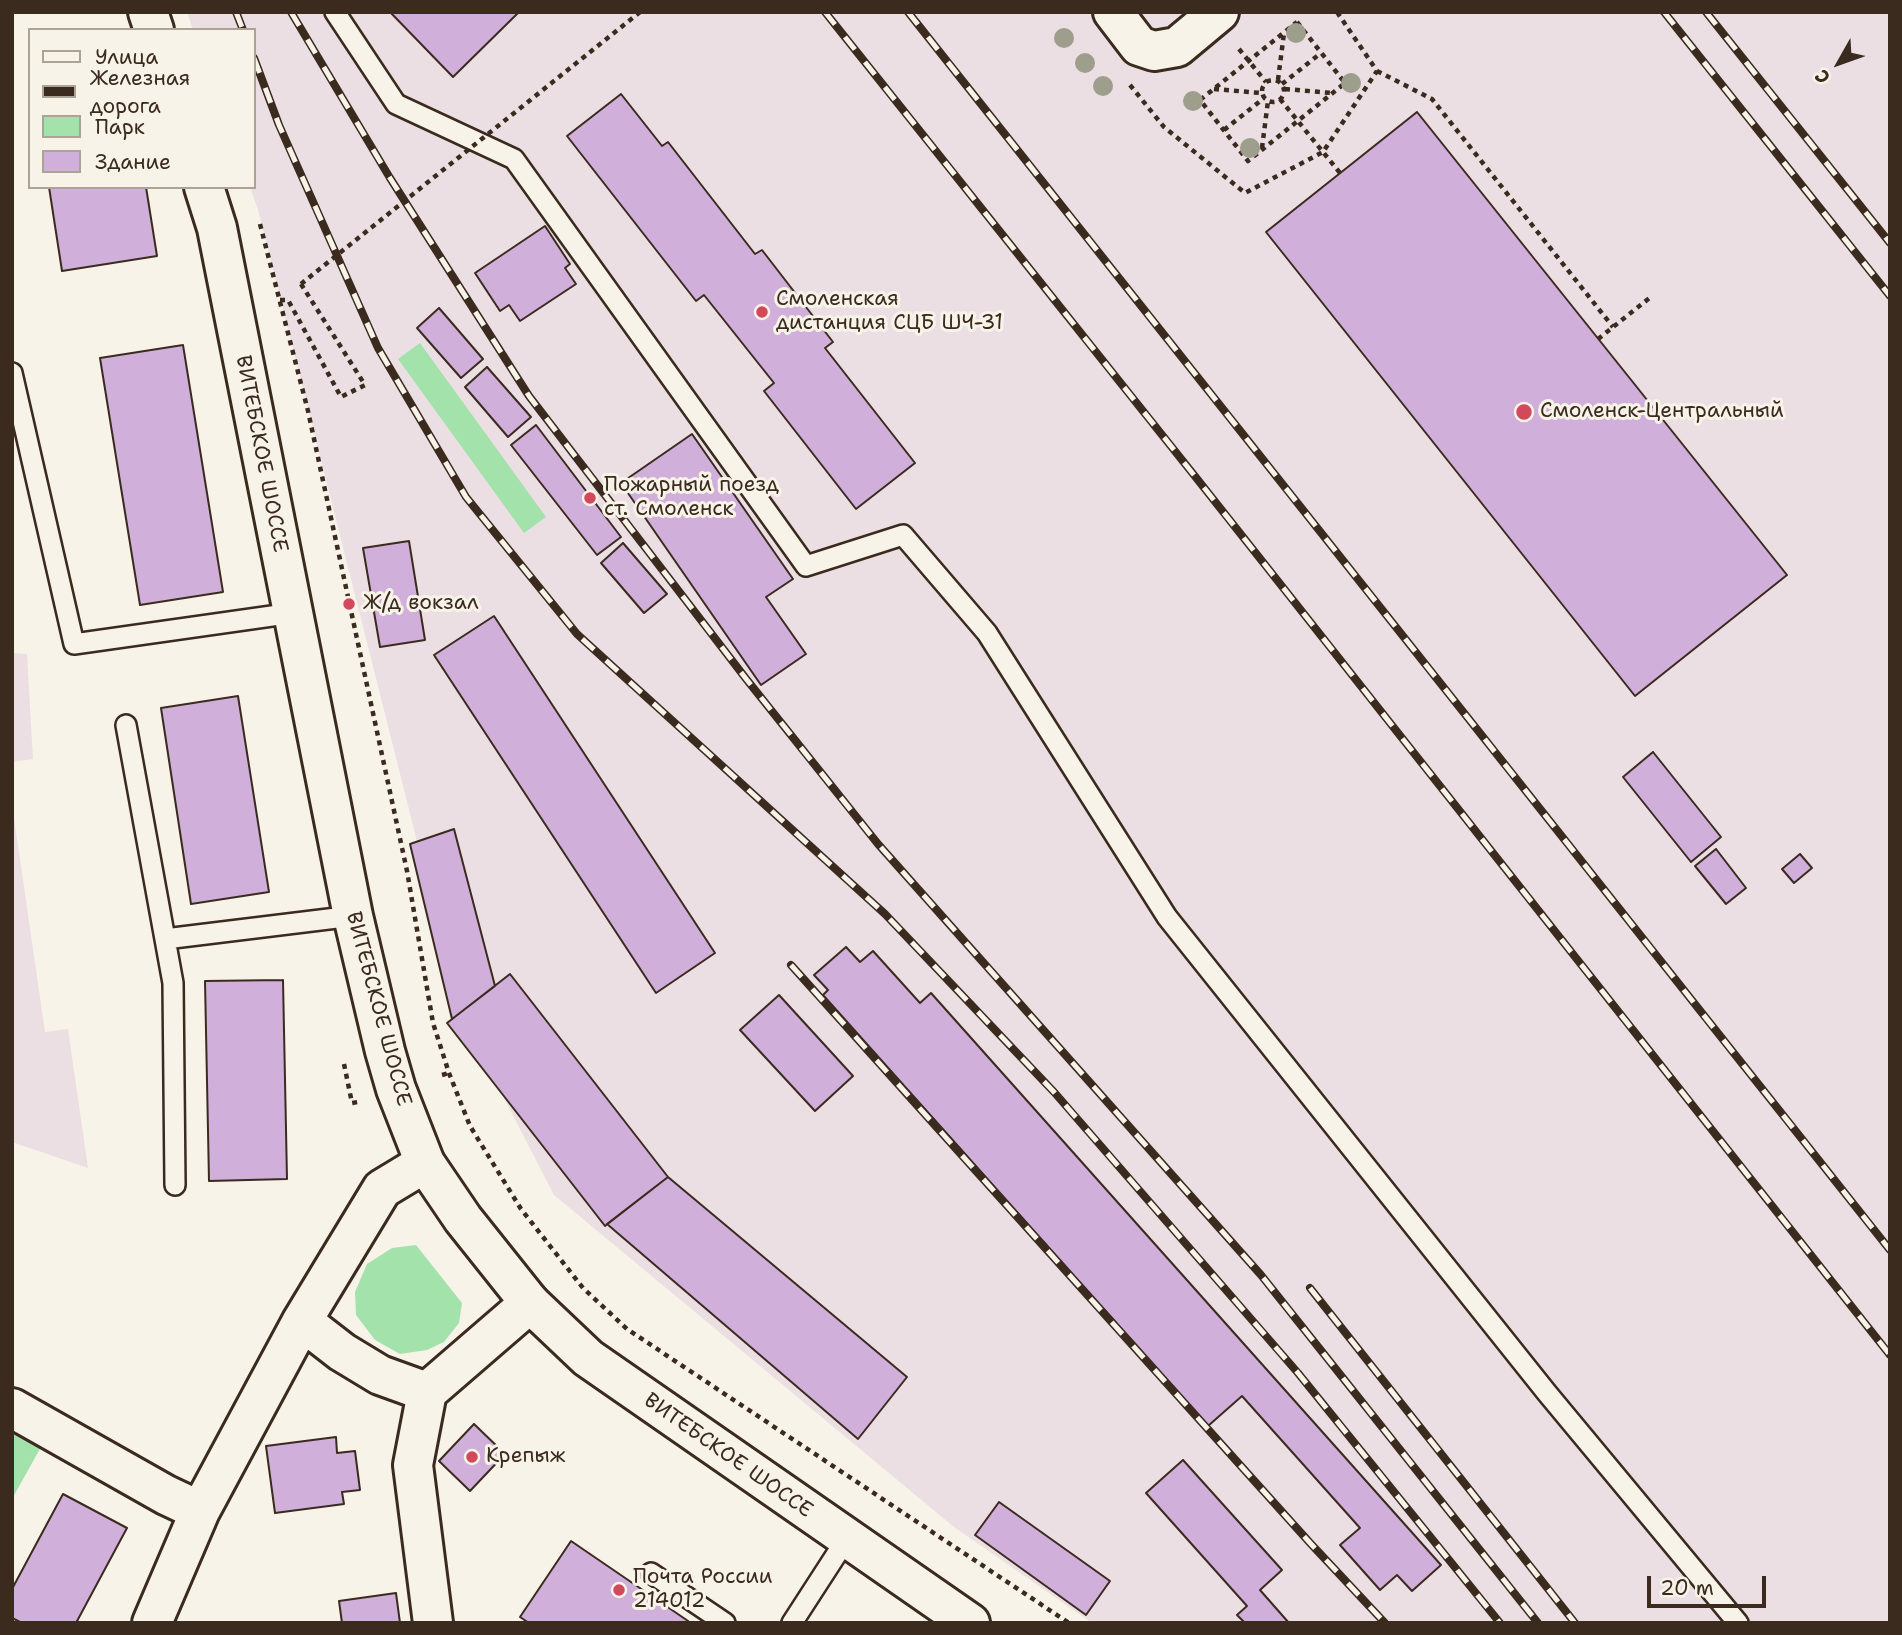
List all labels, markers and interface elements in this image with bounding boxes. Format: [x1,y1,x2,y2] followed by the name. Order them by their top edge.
[28,28,256,189] legend
[1804,28,1874,98] north arrow
[95,43,158,71] text: Улица
[90,64,190,120] text: Железная дорога
[1809,64,1836,89] text: С
[95,113,145,141] text: Парк
[95,148,171,176] text: Здание
[776,287,1003,337] place label: Смоленская дистанция СЦБ ШЧ-31
[754,304,770,320] marker: Смоленская дистанция СЦБ ШЧ-31
[230,353,292,555] street label: ВИТЕБСКОЕ ШОССЕ
[1540,399,1784,425] place label: Смоленск-Центральный
[1514,402,1534,422] marker: Смоленск-Центральный
[604,473,779,523] place label: Пожарный поезд ст. Смоленск
[582,490,598,506] marker: Пожарный поезд ст. Смоленск
[363,591,479,617] place label: Ж/д вокзал
[341,596,357,612] marker: Ж/д вокзал
[340,909,416,1109] street label: ВИТЕБСКОЕ ШОССЕ
[639,1388,817,1524] street label: ВИТЕБСКОЕ ШОССЕ
[486,1444,565,1470] place label: Крепыж
[464,1449,480,1465] marker: Крепыж
[1650,1562,1769,1606] scale bar
[633,1565,773,1615] place label: Почта России 214012
[1660,1574,1714,1602] text: 20 m
[611,1582,627,1598] marker: Почта России 214012

